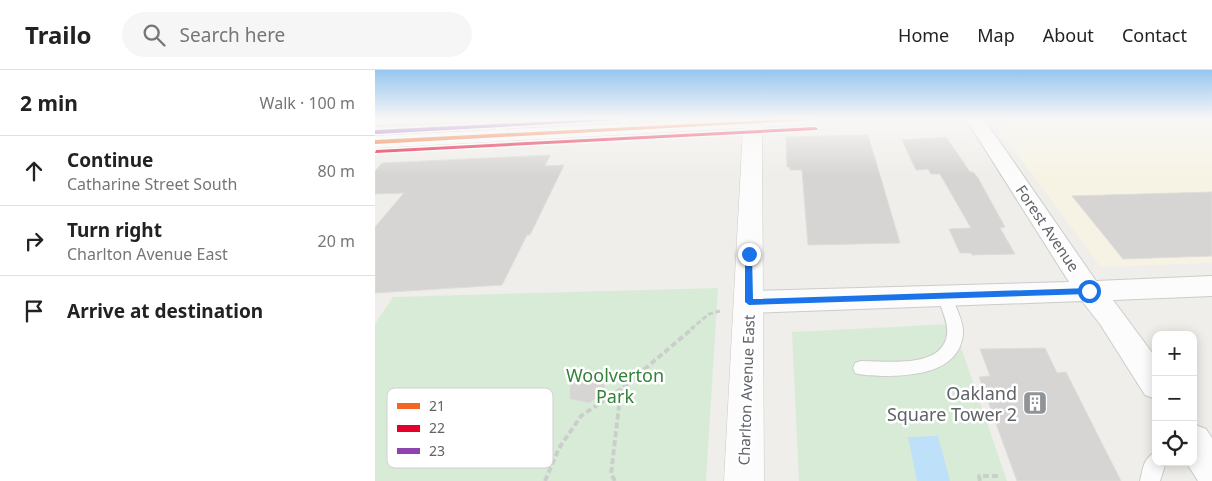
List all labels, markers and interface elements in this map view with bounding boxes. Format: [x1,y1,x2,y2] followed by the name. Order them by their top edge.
[122,12,472,57] search box
[25,18,92,51] text: Trailo
[140,21,168,49] icon: search
[180,22,285,48] text: Search here
[898,23,949,47] text: Home
[977,23,1015,47] text: Map
[1043,23,1094,47] text: About
[1122,23,1187,47] text: Contact
[20,89,78,117] text: 2 min
[260,92,355,114] text: Walk · 100 m
[67,147,153,173] text: Continue
[20,157,48,185] icon: ahead
[318,160,355,182] text: 80 m
[67,173,237,195] text: Catharine Street South
[1012,181,1084,275] street label: Forest Avenue
[67,217,162,243] text: Turn right
[20,227,48,255] icon: right
[318,230,355,252] text: 20 m
[67,243,228,265] text: Charlton Avenue East
[738,243,761,266] route end
[1078,280,1101,303] route start
[20,297,48,325] icon: arrive
[67,298,263,324] text: Arrive at destination
[733,314,759,466] street label: Charlton Avenue East
[1152,331,1197,466] map controls
[1152,331,1197,376] button: +
[566,363,664,408] park label: Woolverton Park
[1152,376,1197,421] button: −
[887,381,1017,426] place label: Oakland Square Tower 2
[387,388,553,468] legend
[1022,390,1048,416] building icon: Oakland Square Tower 2
[429,396,445,415] text: 21
[429,418,445,437] text: 22
[1152,421,1197,466] button: locate
[429,441,445,460] text: 23

